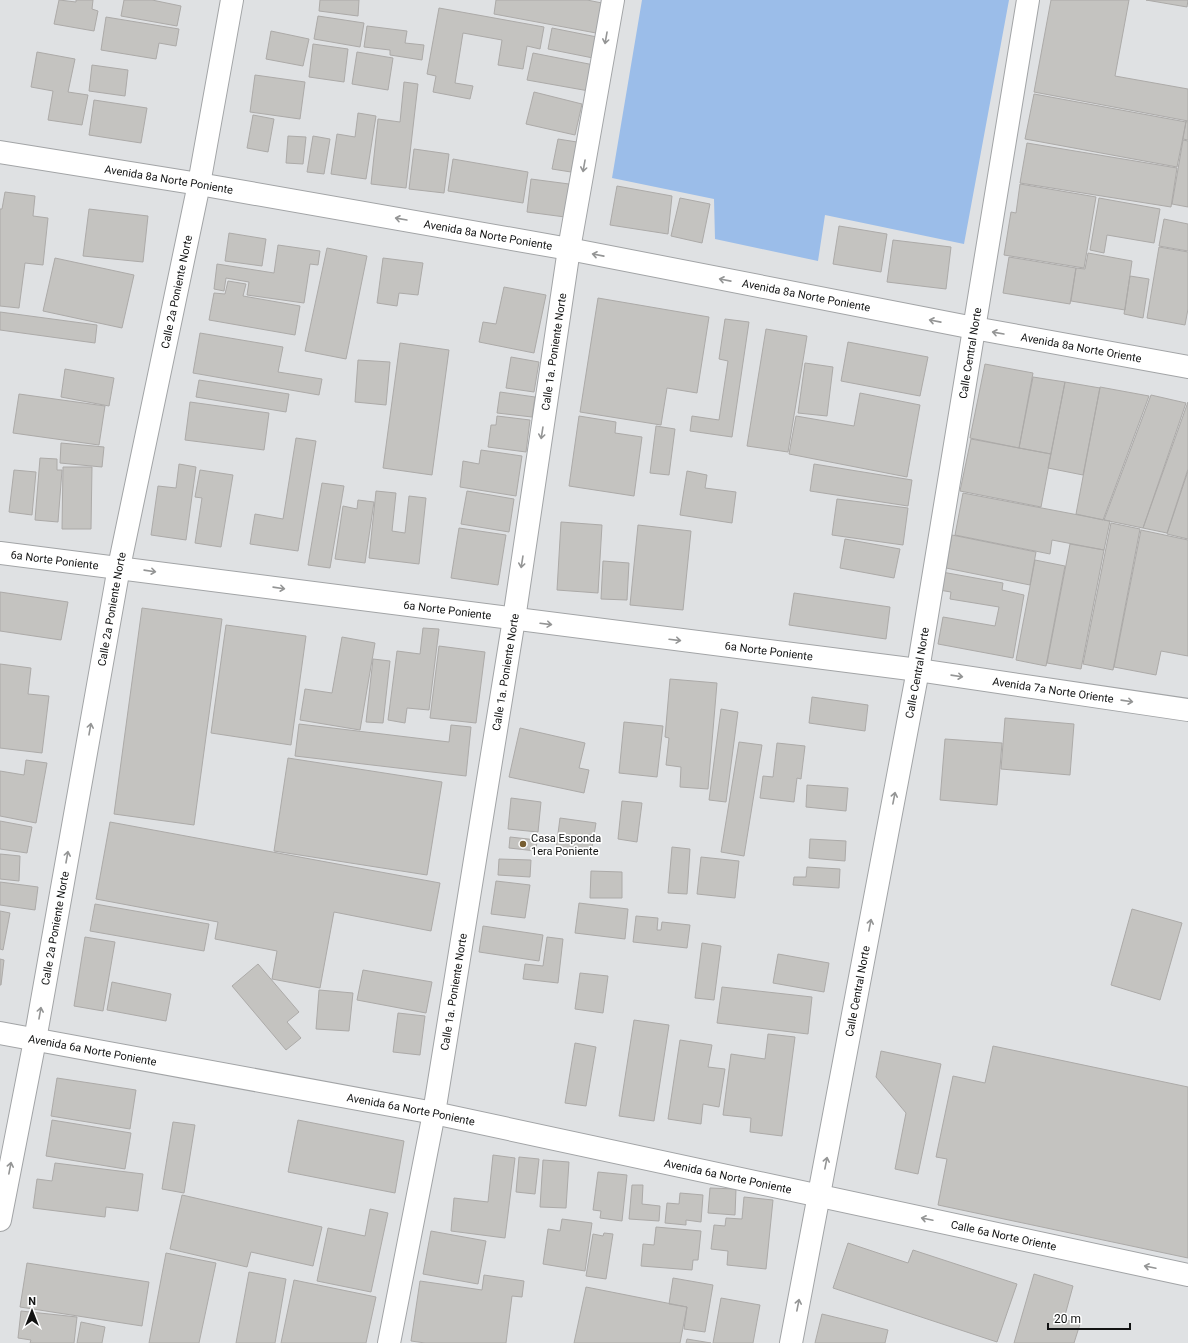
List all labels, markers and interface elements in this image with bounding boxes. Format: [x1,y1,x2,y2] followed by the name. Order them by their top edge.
[602,32,610,45] one-way arrow
[580,160,588,173] one-way arrow
[103,162,234,196] street label: Avenida 8a Norte Poniente
[395,215,408,223] one-way arrow
[423,217,553,252] street label: Avenida 8a Norte Poniente
[158,234,195,350] street label: Calle 2a Poniente Norte
[592,250,605,258] one-way arrow
[719,275,732,283] one-way arrow
[741,276,872,314] street label: Avenida 8a Norte Poniente
[539,292,569,411] street label: Calle 1a. Poniente Norte
[956,306,984,400] street label: Calle Central Norte
[929,317,942,325] one-way arrow
[992,329,1005,337] one-way arrow
[1020,330,1143,365] street label: Avenida 8a Norte Oriente
[538,426,546,439] one-way arrow
[10,548,99,572] street label: 6a Norte Poniente
[95,551,128,667] street label: Calle 2a Poniente Norte
[518,555,526,568] one-way arrow
[143,567,156,575] one-way arrow
[272,584,285,592] one-way arrow
[403,598,492,622] street label: 6a Norte Poniente
[490,612,521,732] street label: Calle 1a. Poniente Norte
[539,620,552,627] one-way arrow
[903,626,931,719] street label: Calle Central Norte
[668,636,681,644] one-way arrow
[724,639,814,663] street label: 6a Norte Poniente
[950,672,963,680] one-way arrow
[992,675,1115,705] street label: Avenida 7a Norte Oriente
[1120,697,1133,705] one-way arrow
[86,723,94,736] one-way arrow
[890,792,898,805] one-way arrow
[531,832,601,858] place label: Casa Esponda 1era Poniente
[518,839,528,849] marker: Casa Esponda 1era Poniente
[64,851,72,864] one-way arrow
[38,870,71,986] street label: Calle 2a Poniente Norte
[867,919,875,932] one-way arrow
[438,932,470,1051] street label: Calle 1a. Poniente Norte
[842,944,872,1038] street label: Calle Central Norte
[36,1007,44,1020] one-way arrow
[27,1032,158,1068] street label: Avenida 6a Norte Poniente
[346,1091,476,1128] street label: Avenida 6a Norte Poniente
[663,1156,793,1196] street label: Avenida 6a Norte Poniente
[822,1157,830,1170] one-way arrow
[6,1162,14,1175] one-way arrow
[921,1214,934,1222] one-way arrow
[950,1218,1058,1253] street label: Calle 6a Norte Oriente
[1144,1263,1157,1271] one-way arrow
[12,1291,52,1331] north arrow
[28,1295,36,1308] text: N
[795,1299,803,1312] one-way arrow
[1048,1305,1130,1331] scale bar
[1054,1312,1081,1326] text: 20 m

